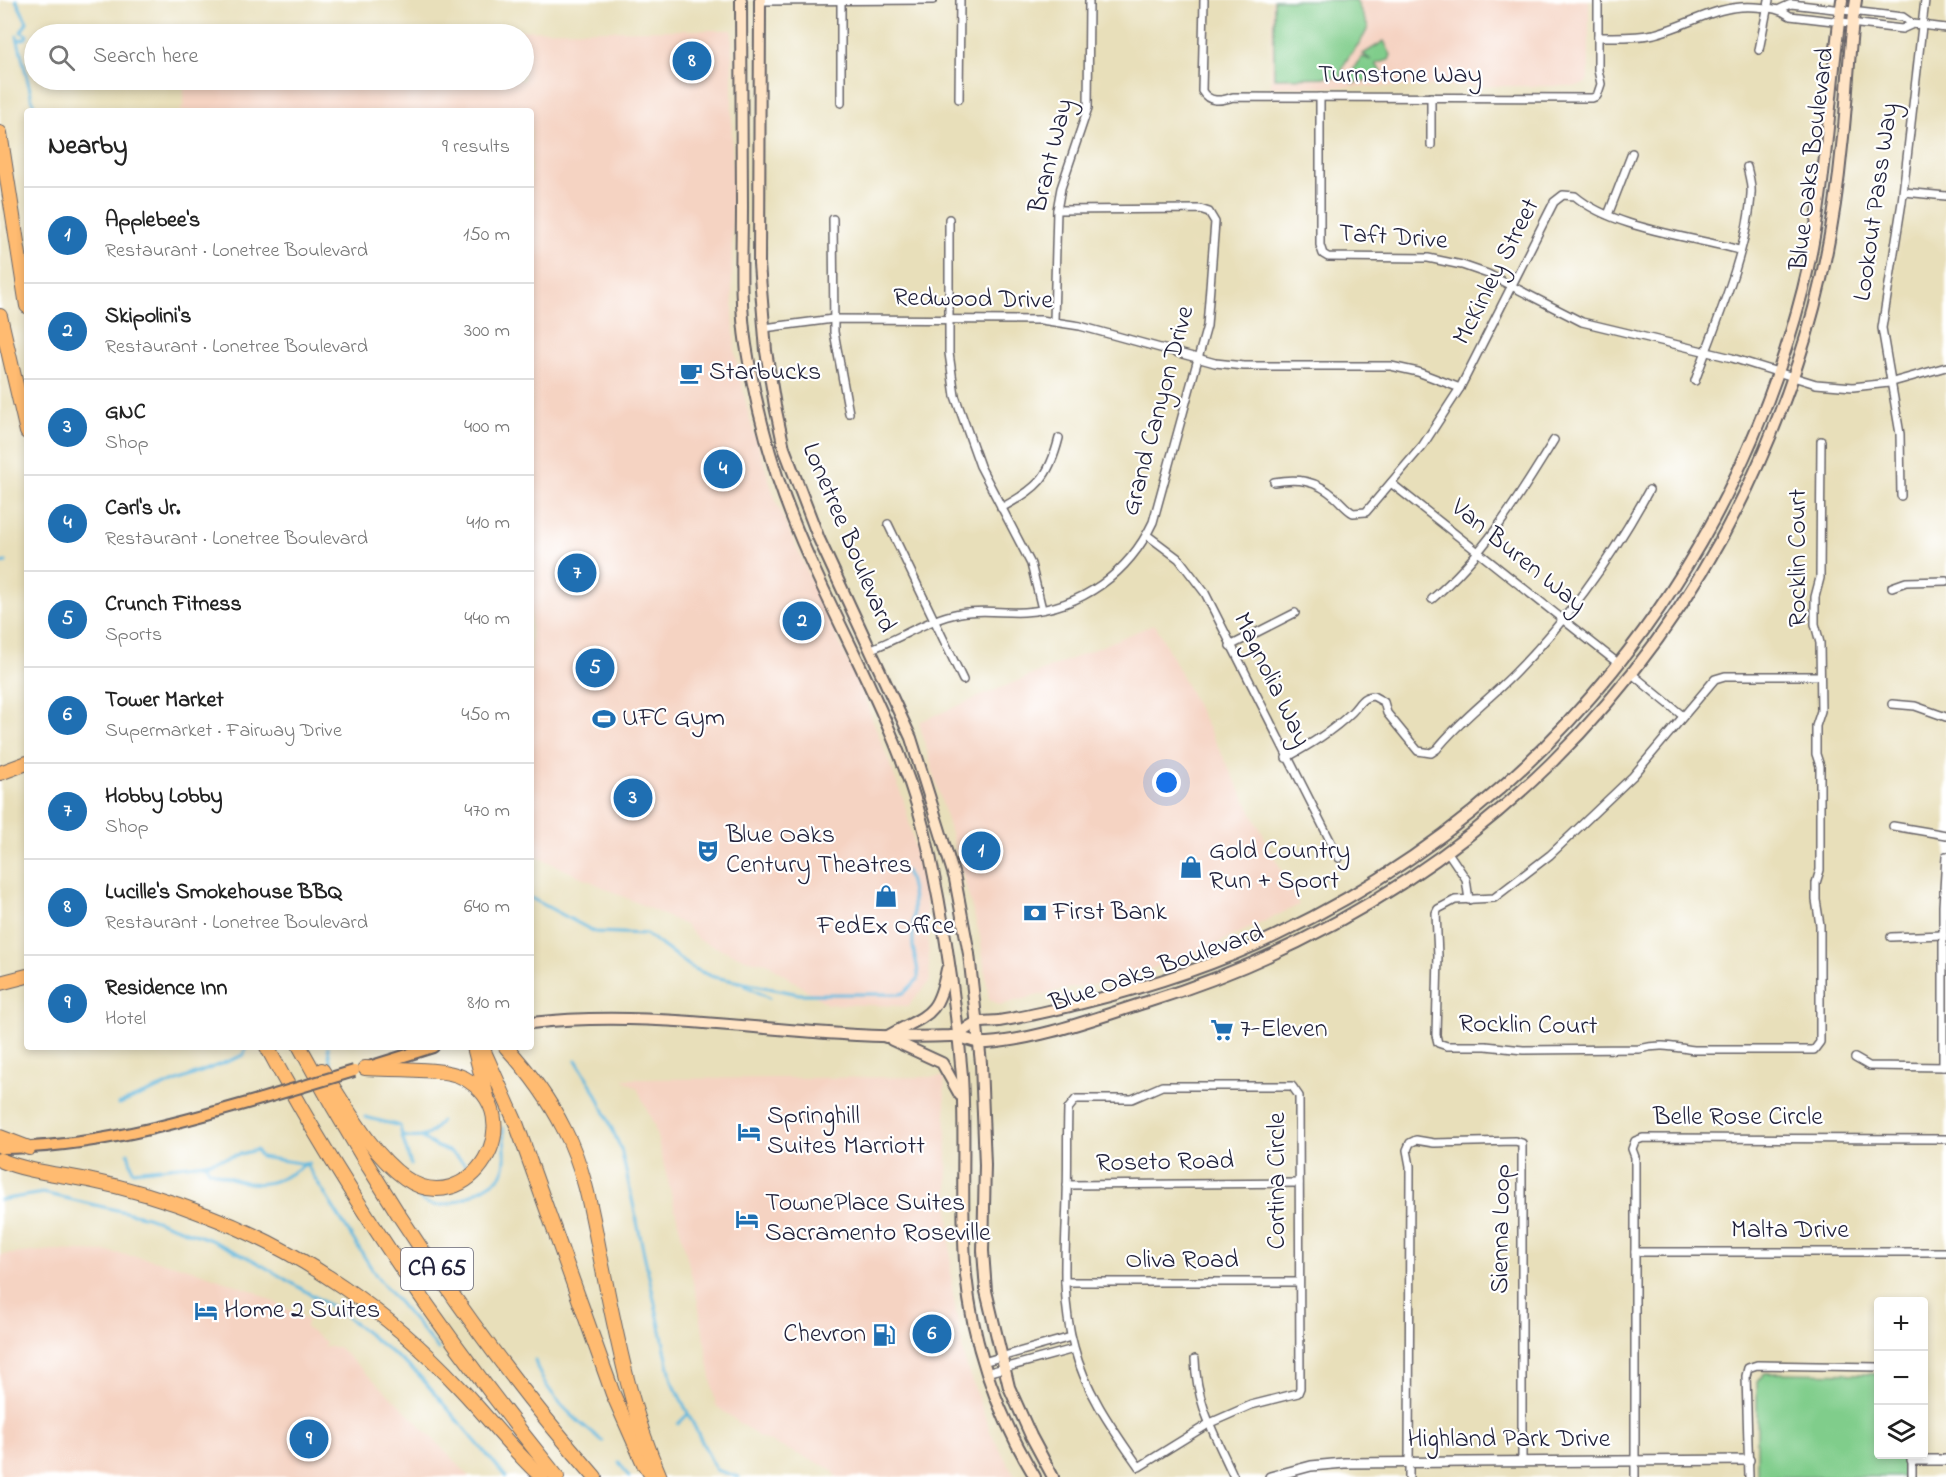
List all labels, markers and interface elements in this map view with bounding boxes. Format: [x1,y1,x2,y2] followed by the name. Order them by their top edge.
[24,24,534,90] search box
[672,38,712,84] pin: 8
[45,41,78,74] icon: search
[93,41,198,73] text: Search here
[1780,45,1846,274] street label: Blue Oaks Boulevard
[1318,57,1482,95] street label: Turnstone Way
[1019,95,1085,218] street label: Brant Way
[1844,100,1910,304] street label: Lookout Pass Way
[48,128,127,166] text: Nearby
[442,133,510,162] text: 9 results
[1444,192,1550,352] street label: McKinley Street
[105,205,200,237] text: Applebee's
[1337,215,1449,261] street label: Taft Drive
[64,221,71,250] text: 1
[463,221,510,250] text: 150 m
[105,237,368,266] text: Restaurant · Lonetree Boulevard
[893,280,1054,320] street label: Redwood Drive
[105,301,191,333] text: Skipolini's
[1113,302,1205,520] street label: Grand Canyon Drive
[63,317,72,346] text: 2
[464,317,510,346] text: 300 m
[105,333,368,362] text: Restaurant · Lonetree Boulevard
[709,354,821,392] place label: Starbucks
[678,360,704,386] cafe icon: Starbucks
[105,397,146,429] text: GNC
[63,413,72,442] text: 3
[464,413,510,442] text: 400 m
[105,429,149,458] text: Shop
[791,437,905,639] street label: Lonetree Boulevard
[704,446,742,492] pin: 4
[1780,488,1818,627] street label: Rocklin Court
[1441,490,1594,624] street label: Van Buren Way
[105,493,181,525] text: Carl's Jr.
[63,509,72,538] text: 4
[466,509,510,538] text: 410 m
[105,525,368,554] text: Restaurant · Lonetree Boulevard
[558,550,596,596] pin: 7
[105,589,242,621] text: Crunch Fitness
[782,598,822,644] pin: 2
[62,605,73,634] text: 5
[464,605,510,634] text: 440 m
[1222,606,1320,754] street label: Magnolia Way
[105,621,162,650] text: Sports
[576,646,614,690] pin: 5
[105,685,224,717] text: Tower Market
[622,700,725,738] place label: UFC Gym
[63,701,72,730] text: 6
[461,701,510,730] text: 450 m
[591,706,617,732] sports icon: UFC Gym
[105,717,342,746] text: Supermarket · Fairway Drive
[1152,768,1181,797] your location
[614,776,652,820] pin: 3
[105,781,223,813] text: Hobby Lobby
[63,797,72,826] text: 7
[464,797,510,826] text: 470 m
[105,813,149,842] text: Shop
[725,817,912,885] place label: Blue Oaks Century Theatres
[962,828,1000,874] pin: 1
[1209,833,1350,901] place label: Gold Country Run + Sport
[695,838,721,864] theatre icon: Blue Oaks Century Theatres
[1178,854,1204,880] shop icon: Gold Country Run + Sport
[105,877,342,909] text: Lucille's Smokehouse BBQ
[873,883,899,909] shop icon: FedEx Office
[64,893,71,922] text: 8
[464,893,510,922] text: 640 m
[1052,894,1167,932] place label: First Bank
[1022,900,1048,926] bank icon: First Bank
[816,908,955,946] place label: FedEx Office
[105,909,368,938] text: Restaurant · Lonetree Boulevard
[1044,914,1269,1024] street label: Blue Oaks Boulevard
[105,973,227,1005] text: Residence Inn
[64,989,71,1018] text: 9
[467,989,510,1018] text: 810 m
[105,1005,146,1034] text: Hotel
[1458,1006,1598,1046] street label: Rocklin Court
[1240,1011,1328,1049] place label: 7-Eleven
[1209,1017,1235,1043] supermarket icon: 7-Eleven
[767,1098,925,1166] place label: Springhill Suites Marriott
[1652,1099,1823,1137] street label: Belle Rose Circle
[1259,1112,1297,1250] street label: Cortina Circle
[736,1119,762,1145] hotel icon: Springhill Suites Marriott
[1096,1143,1235,1183] street label: Roseto Road
[1482,1164,1522,1294] street label: Sienna Loop
[765,1185,991,1253] place label: TownePlace Suites Sacramento Roseville
[734,1206,760,1232] hotel icon: TownePlace Suites Sacramento Roseville
[1731,1212,1849,1250] street label: Malta Drive
[1125,1242,1239,1280] street label: Oliva Road
[401,1248,473,1290] road number: CA 65
[224,1292,380,1330] place label: Home 2 Suites
[1874,1297,1928,1459] map controls
[1874,1297,1928,1351] button: +
[193,1298,219,1324] hotel icon: Home 2 Suites
[912,1312,952,1356] pin: 6
[783,1316,866,1354] place label: Chevron
[871,1322,897,1348] fuel station icon: Chevron
[1874,1351,1928,1405] button: −
[1874,1405,1928,1459] button: layers
[290,1416,328,1462] pin: 9
[1408,1421,1611,1459] street label: Highland Park Drive

